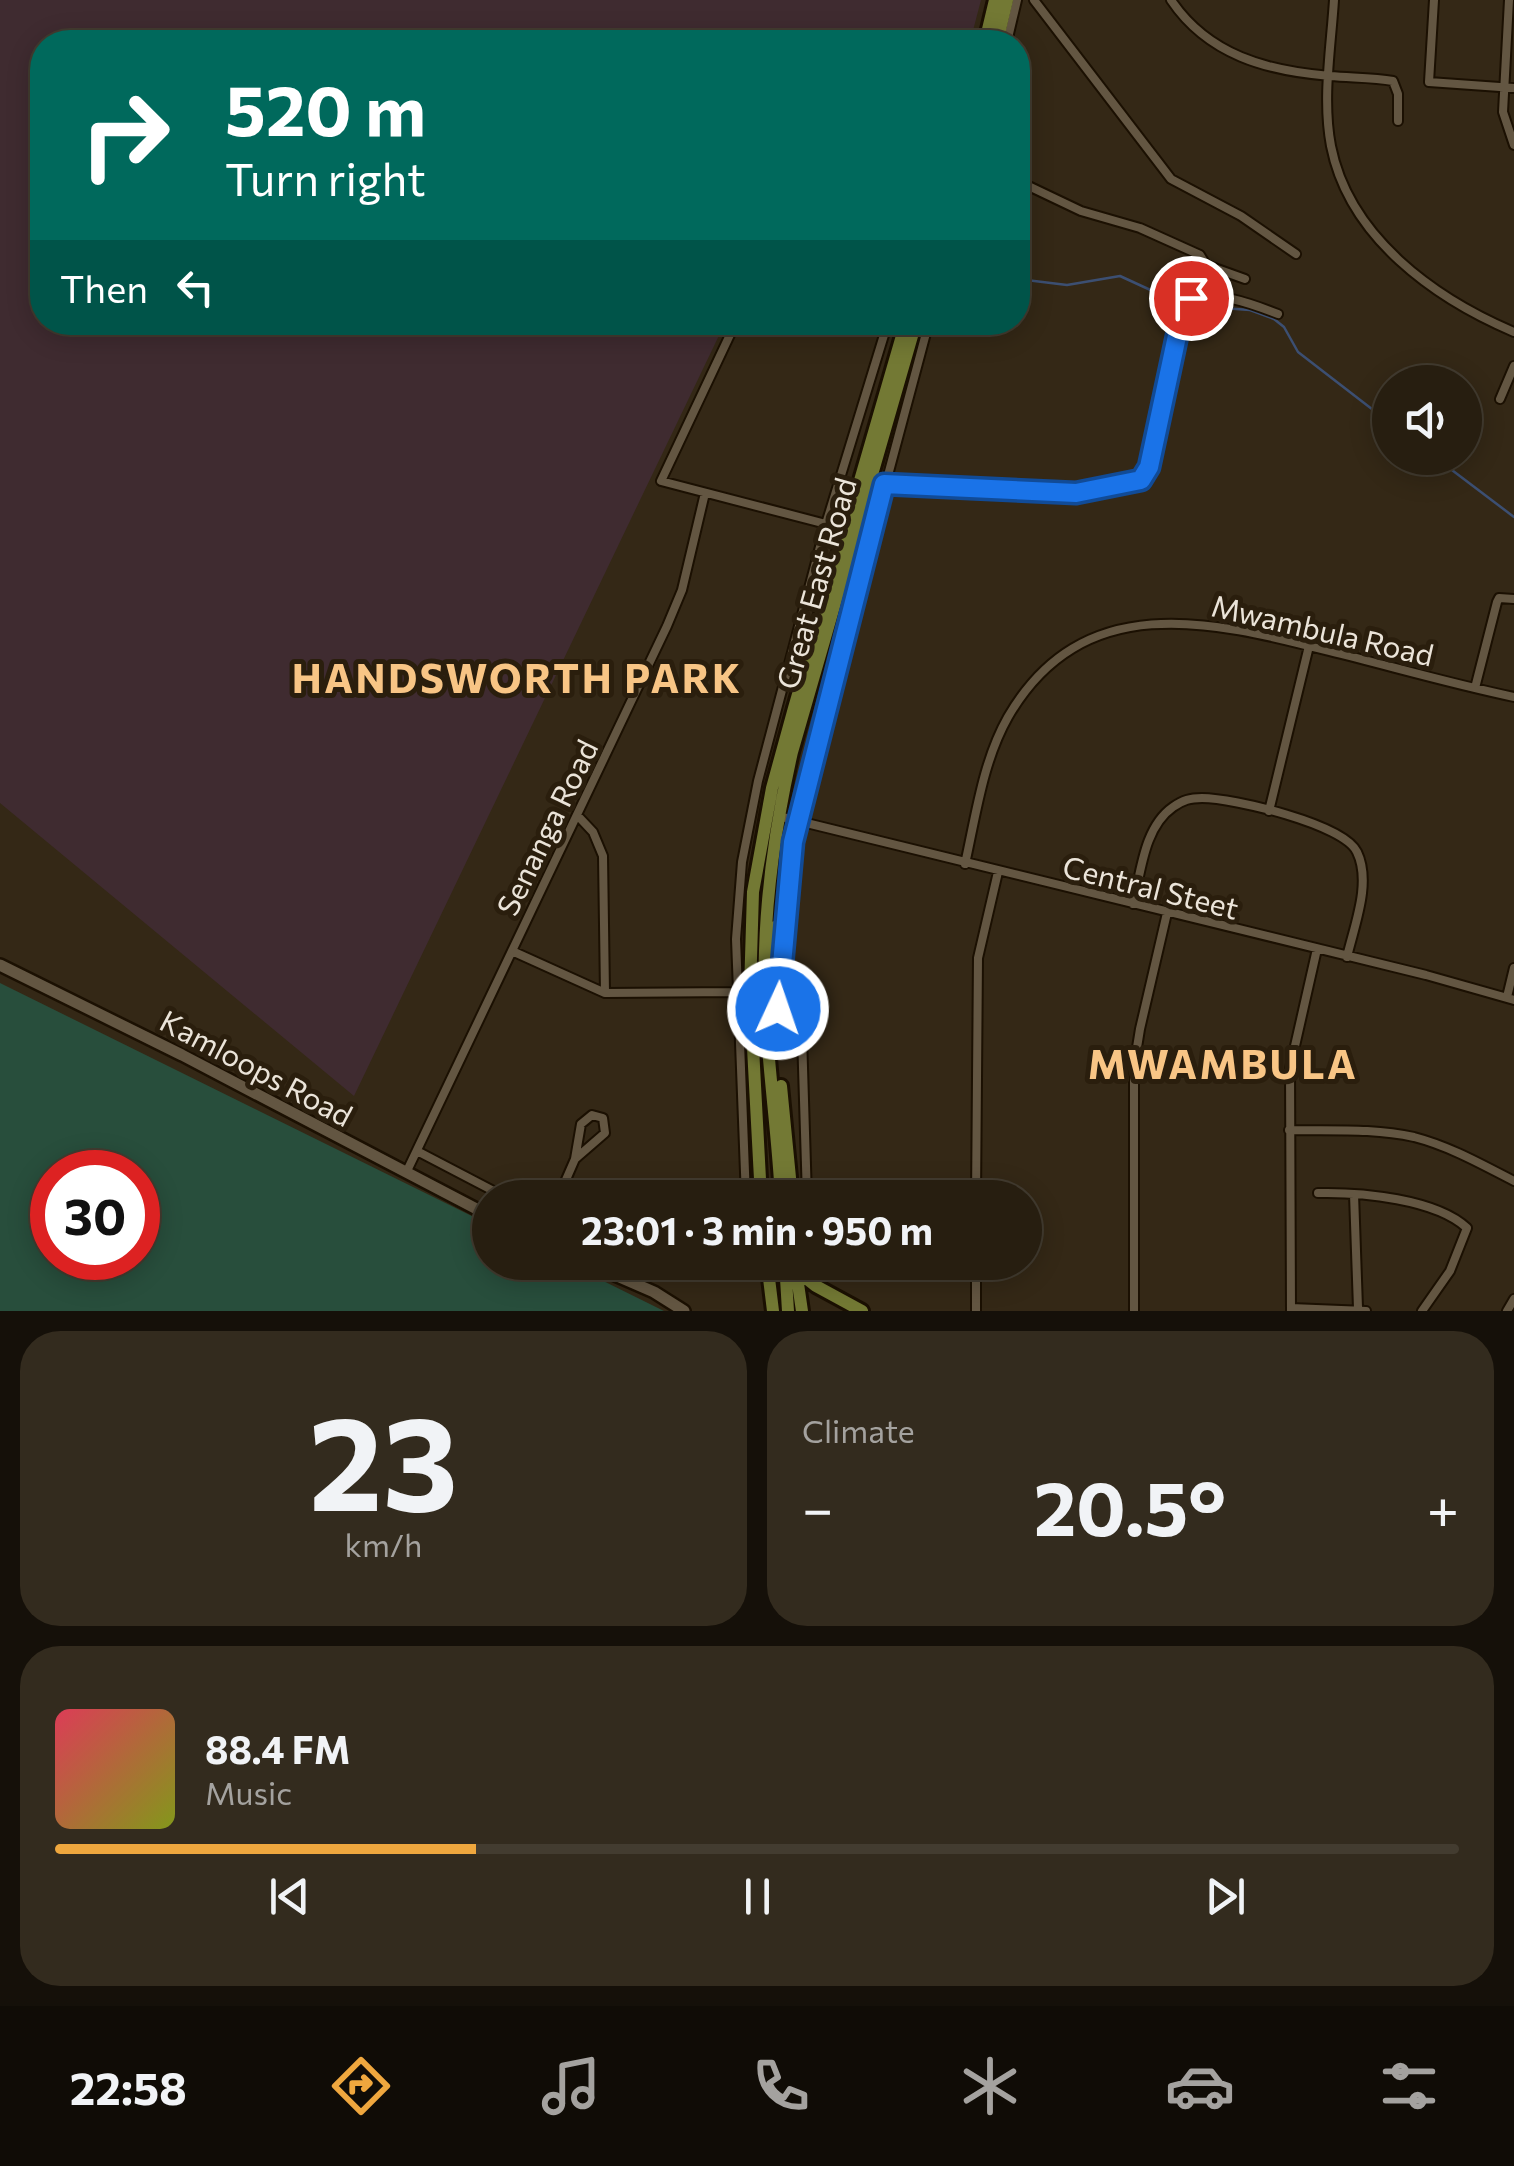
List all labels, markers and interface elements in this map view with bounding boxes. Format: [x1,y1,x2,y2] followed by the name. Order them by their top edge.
[225,65,426,150] text: 520 m
[60,70,190,200] icon: right
[225,150,426,205] text: Turn right
[1149,256,1234,341] pin
[168,260,223,315] icon: left
[60,264,148,311] text: Then
[1164,271,1219,326] icon: arrive
[1372,365,1482,475] map controls
[1372,365,1482,475] button: sound
[767,473,863,693] street label: Great East Road
[1208,585,1438,673] street label: Mwambula Road
[292,652,742,701] district label: HANDSWORTH PARK
[488,733,604,921] street label: Senanga Road
[1059,846,1243,926] street label: Central Steet
[726,957,830,1061] position arrow
[155,1001,359,1133] street label: Kamloops Road
[1088,1038,1358,1087] district label: MWAMBULA
[30,1150,160,1280] speed limit sign: 30
[581,1206,933,1253] text: 23:01 · 3 min · 950 m
[309,1379,458,1538] text: 23
[802,1410,915,1450] text: Climate
[1034,1460,1226,1551] text: 20.5°
[802,1473,833,1540] text: −
[1427,1473,1459,1540] text: +
[345,1524,422,1564] text: km/h
[205,1725,350,1772] text: 88.4 FM
[205,1772,292,1812] text: Music
[262,1869,317,1924] icon: previous
[730,1869,785,1924] icon: pause
[1198,1869,1253,1924] icon: next
[326,2051,396,2121] icon: directions
[536,2051,606,2121] icon: music
[746,2051,816,2121] icon: phone
[955,2051,1025,2121] icon: climate
[1165,2051,1235,2121] icon: car
[1374,2051,1444,2121] icon: filters
[70,2059,187,2114] text: 22:58

